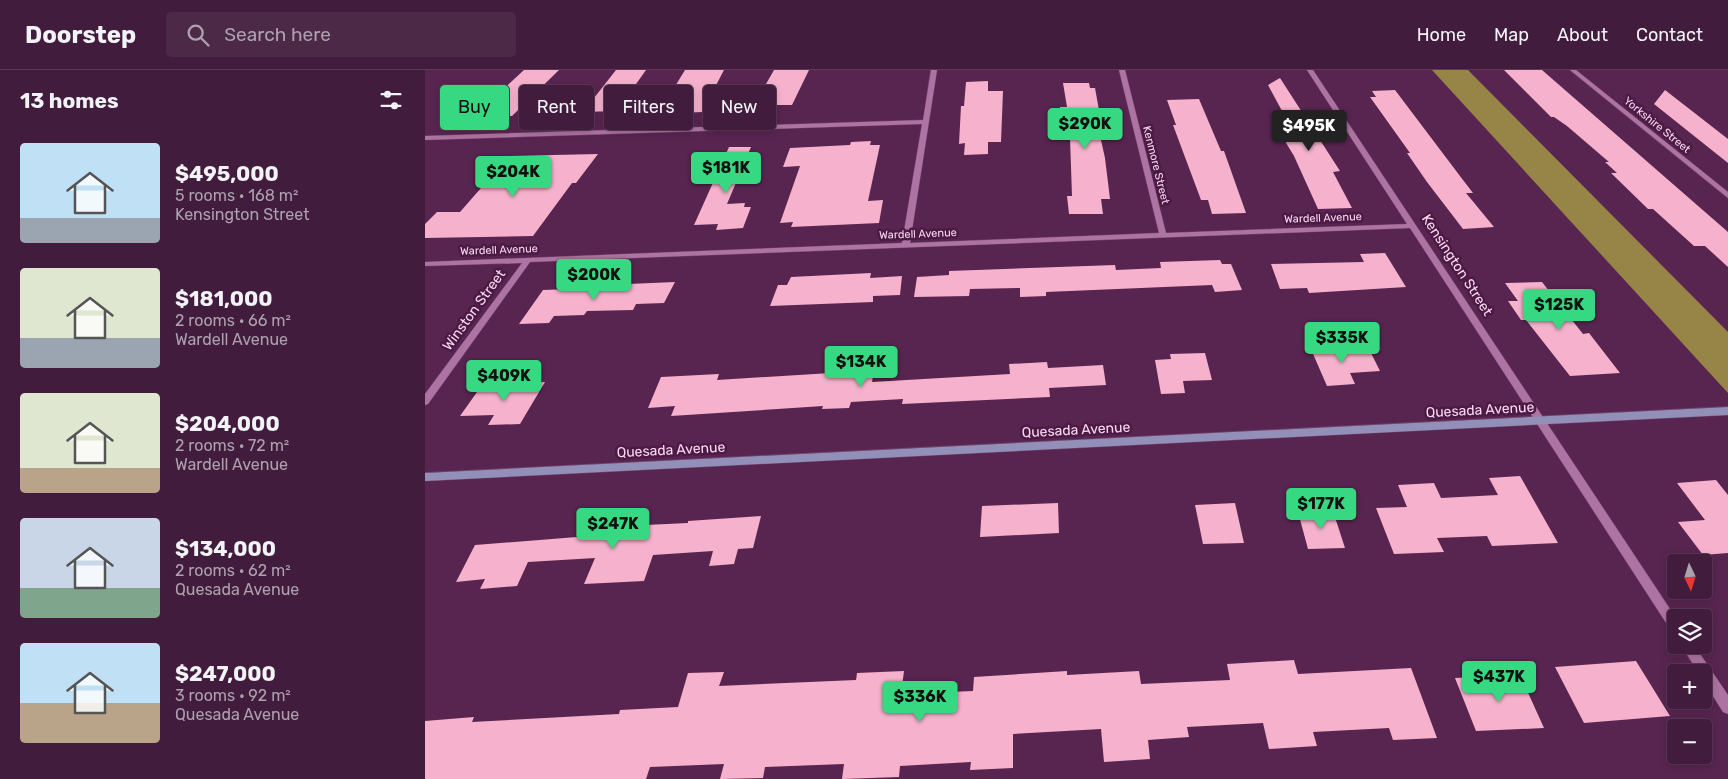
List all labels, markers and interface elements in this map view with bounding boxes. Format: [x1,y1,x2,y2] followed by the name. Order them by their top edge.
[166,12,516,57] search box
[25,21,136,49] text: Doorstep
[184,21,212,49] icon: search
[224,23,331,46] text: Search here
[1417,24,1466,46] text: Home
[1494,24,1529,46] text: Map
[1557,24,1608,46] text: About
[1636,24,1703,46] text: Contact
[440,85,509,130] chip: Buy
[519,85,594,130] chip: Rent
[604,85,693,130] chip: Filters
[703,85,776,130] chip: New
[377,86,405,114] icon: filters
[20,88,119,113] text: 13 homes
[1621,94,1693,156] street label: Yorkshire Street
[1050,108,1120,150] pin: $290K
[1274,109,1344,152] pin: $495K
[1059,114,1111,133] text: $290K
[1283,116,1335,135] text: $495K
[1140,125,1172,206] street label: Kenmore Street
[691,152,761,194] pin: $181K
[478,156,548,198] pin: $204K
[702,158,750,177] text: $181K
[175,161,279,186] text: $495,000
[486,162,540,181] text: $204K
[60,163,120,223] icon: home
[175,186,299,205] text: 5 rooms · 168 m²
[175,205,309,224] text: Kensington Street
[1284,210,1362,226] street label: Wardell Avenue
[1418,211,1496,319] street label: Kensington Street
[879,226,957,242] street label: Wardell Avenue
[460,242,538,258] street label: Wardell Avenue
[559,258,629,301] pin: $200K
[567,265,621,284] text: $200K
[439,266,509,354] street label: Winston Street
[175,286,273,311] text: $181,000
[60,288,120,348] icon: home
[1524,288,1594,331] pin: $125K
[1534,295,1584,314] text: $125K
[175,311,291,330] text: 2 rooms · 66 m²
[1307,322,1377,364] pin: $335K
[1316,328,1368,347] text: $335K
[175,330,288,349] text: Wardell Avenue
[826,346,896,388] pin: $134K
[836,352,886,371] text: $134K
[469,360,539,402] pin: $409K
[477,366,531,385] text: $409K
[1425,399,1535,421] street label: Quesada Avenue
[175,411,280,436] text: $204,000
[60,413,120,473] icon: home
[1021,419,1131,441] street label: Quesada Avenue
[175,436,289,455] text: 2 rooms · 72 m²
[616,439,726,461] street label: Quesada Avenue
[175,455,288,474] text: Wardell Avenue
[1286,488,1356,530] pin: $177K
[1297,494,1345,513] text: $177K
[578,508,648,550] pin: $247K
[587,514,639,533] text: $247K
[175,536,276,561] text: $134,000
[60,538,120,598] icon: home
[1667,554,1713,599] north arrow
[1667,554,1712,764] map controls
[175,561,291,580] text: 2 rooms · 62 m²
[175,580,299,599] text: Quesada Avenue
[1667,609,1712,654] button: layers
[1464,660,1534,703] pin: $437K
[175,661,276,686] text: $247,000
[60,663,120,723] icon: home
[1667,664,1712,709] button: +
[1473,667,1525,686] text: $437K
[885,680,955,723] pin: $336K
[175,686,291,705] text: 3 rooms · 92 m²
[894,687,946,706] text: $336K
[175,705,299,724] text: Quesada Avenue
[1667,719,1712,764] button: −

